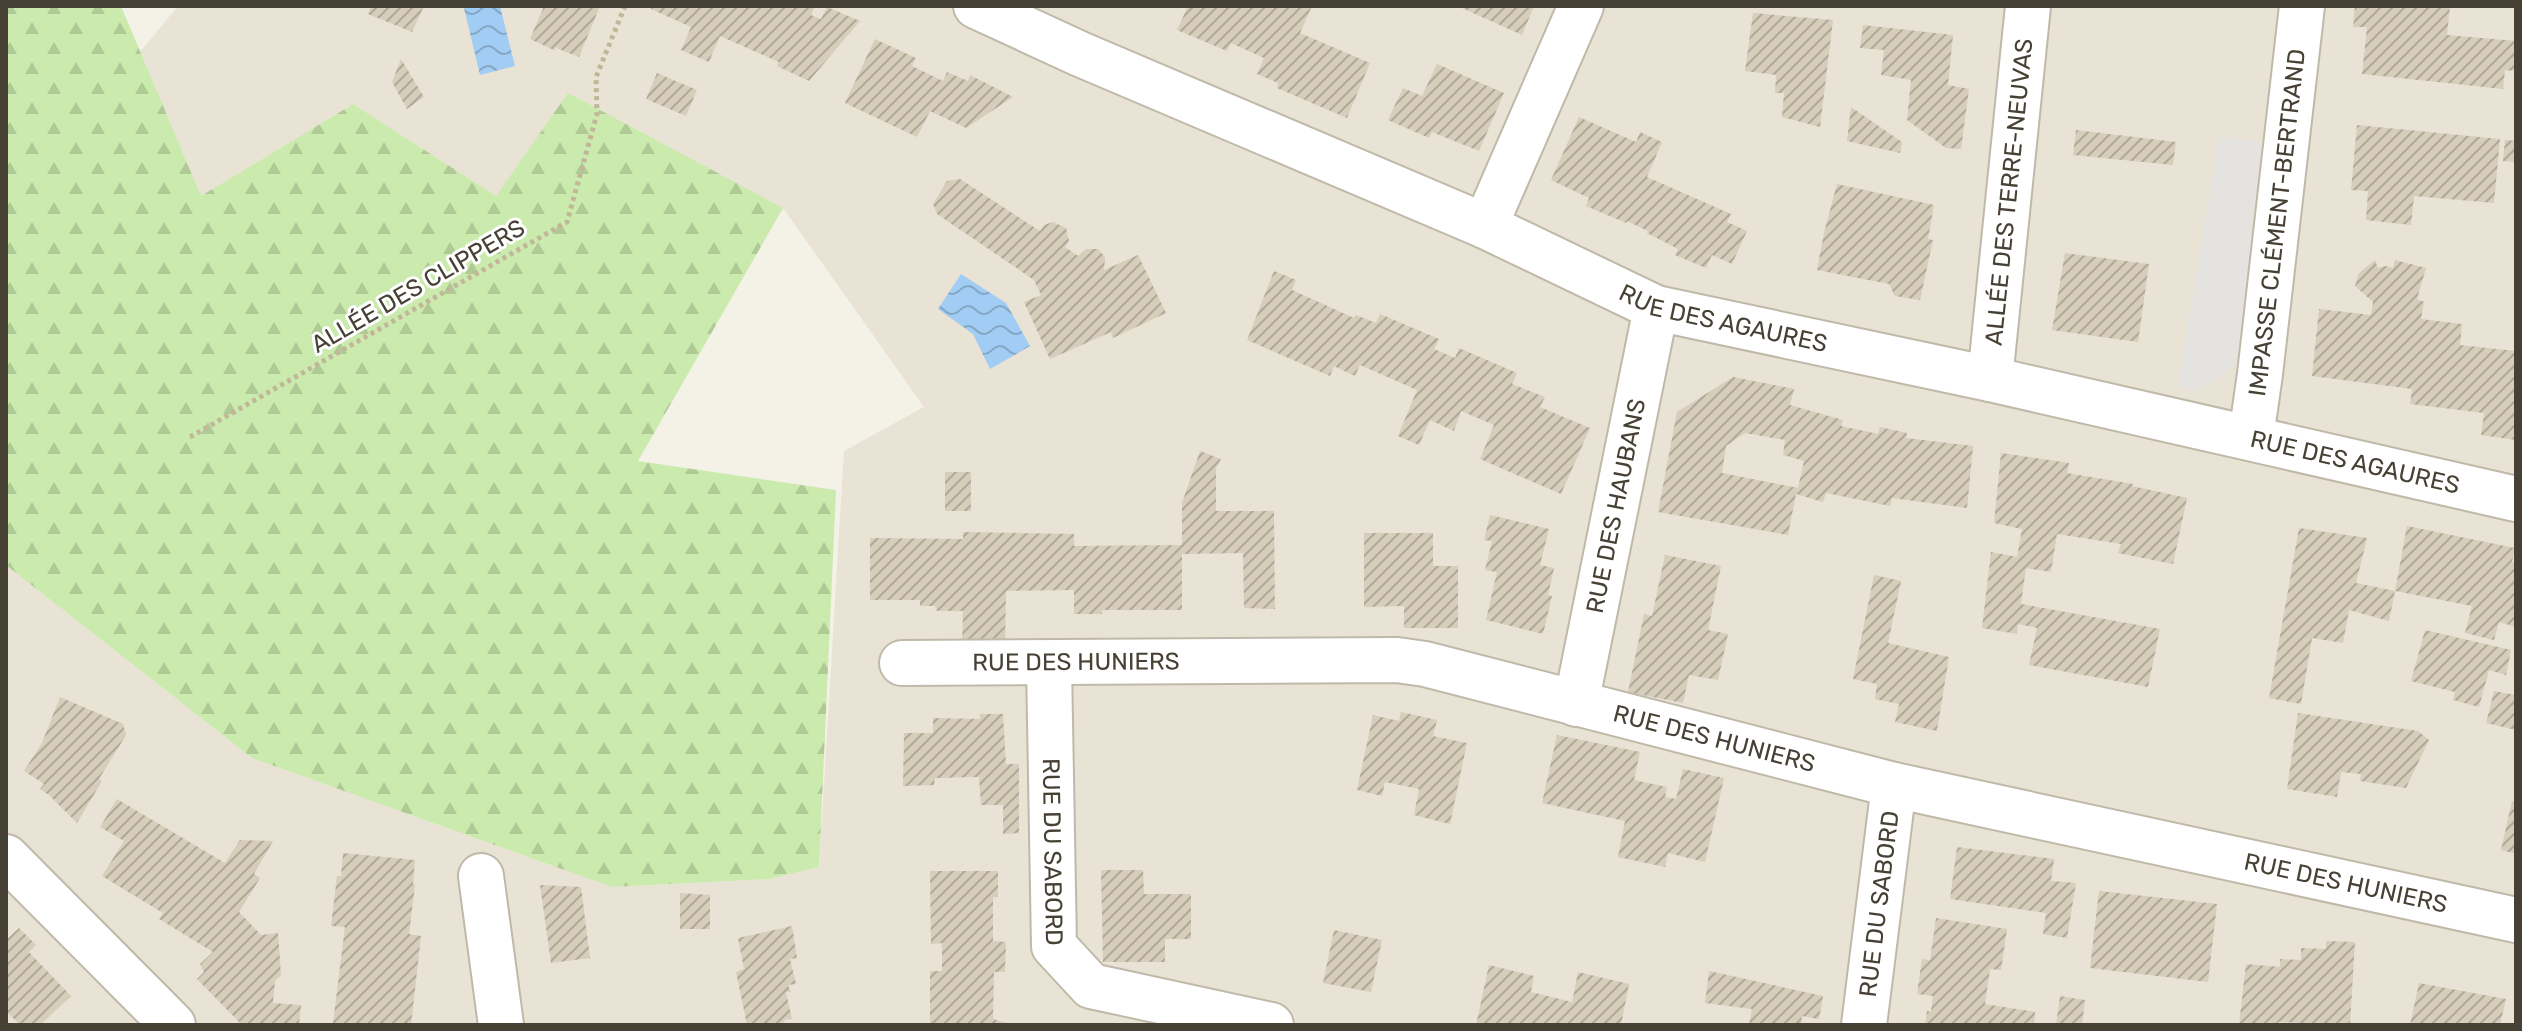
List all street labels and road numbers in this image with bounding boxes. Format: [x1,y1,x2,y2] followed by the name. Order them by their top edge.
[1979,37,2039,347] street label: ALLÉE DES TERRE-NEUVAS
[2243,47,2311,398] street label: IMPASSE CLÉMENT-BERTRAND
[306,213,530,359] street label: ALLÉE DES CLIPPERS
[1615,278,1830,358] street label: RUE DES AGAURES
[1581,396,1651,616] street label: RUE DES HAUBANS
[2248,425,2462,500] street label: RUE DES AGAURES
[972,647,1180,677] street label: RUE DES HUNIERS
[1610,699,1818,778] street label: RUE DES HUNIERS
[1037,758,1068,946] street label: RUE DU SABORD
[1854,809,1905,999] street label: RUE DU SABORD
[2242,847,2450,919] street label: RUE DES HUNIERS

